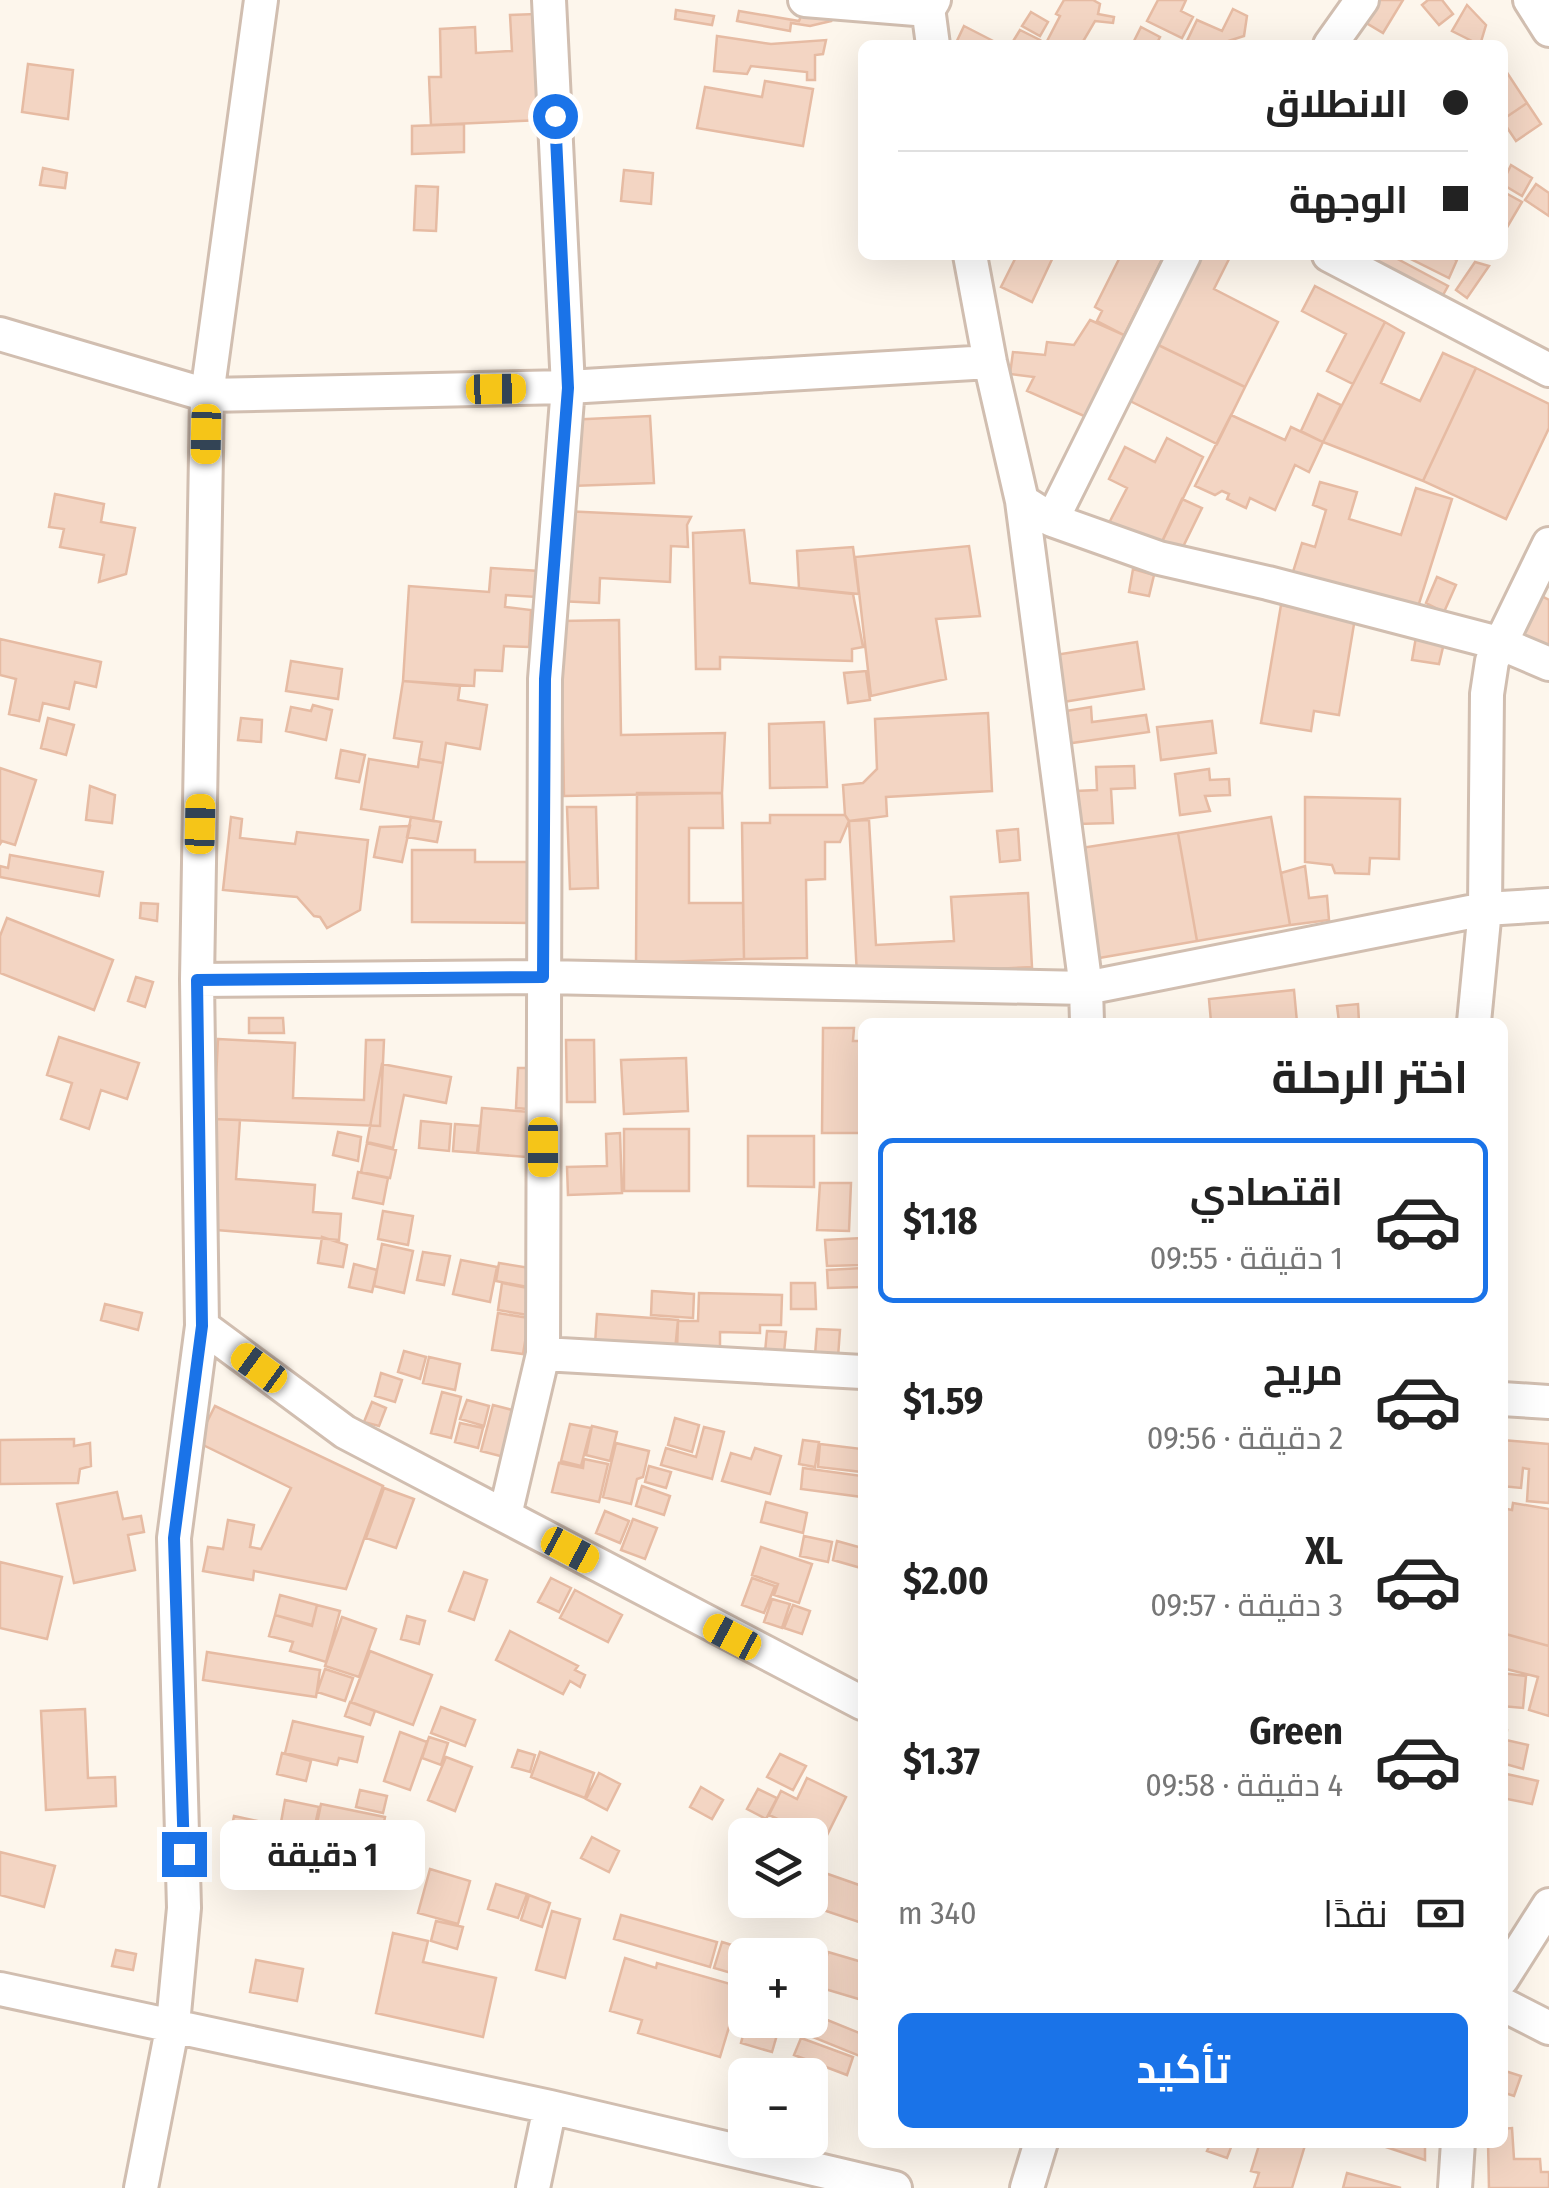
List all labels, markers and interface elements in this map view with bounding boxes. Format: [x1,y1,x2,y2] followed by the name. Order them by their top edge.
[1265,81,1408,127] text: الانطلاق
[533,94,578,139] route start
[1289,177,1408,223] text: الوجهة
[466,373,526,405] car
[190,404,222,464] car
[184,794,216,854] car
[1272,1051,1468,1105] text: اختر الرحلة
[528,1117,558,1177] car
[1190,1169,1343,1215] text: اقتصادي
[1373,1176,1463,1266] icon: car
[903,1198,978,1244] text: $1.18
[1150,1239,1343,1277] text: 1 دقيقة · 09:55
[226,1338,292,1398] car
[1263,1349,1343,1395] text: مريح
[1373,1356,1463,1446] icon: car
[903,1378,983,1424] text: $1.59
[1147,1419,1343,1457] text: 2 دقيقة · 09:56
[536,1523,604,1577] car
[1305,1528,1343,1574] text: XL
[1373,1536,1463,1626] icon: car
[903,1558,989,1604] text: $2.00
[1150,1586,1343,1624] text: 3 دقيقة · 09:57
[698,1610,766,1664] car
[1249,1708,1343,1754] text: Green
[1373,1716,1463,1806] icon: car
[903,1738,980,1784] text: $1.37
[1145,1766,1343,1804] text: 4 دقيقة · 09:58
[728,1818,828,2158] map controls
[728,1818,828,1918] button: layers
[219,1819,424,1889] callout: 1 دقيقة
[162,1832,207,1877] route end
[267,1836,378,1874] text: 1 دقيقة
[1413,1886,1468,1941] icon: cash
[1323,1891,1388,1937] text: نقدًا
[898,1894,977,1932] text: 340 m
[728,1938,828,2038] button: +
[898,2013,1468,2128] button: تأكيد
[728,2058,828,2158] button: −

